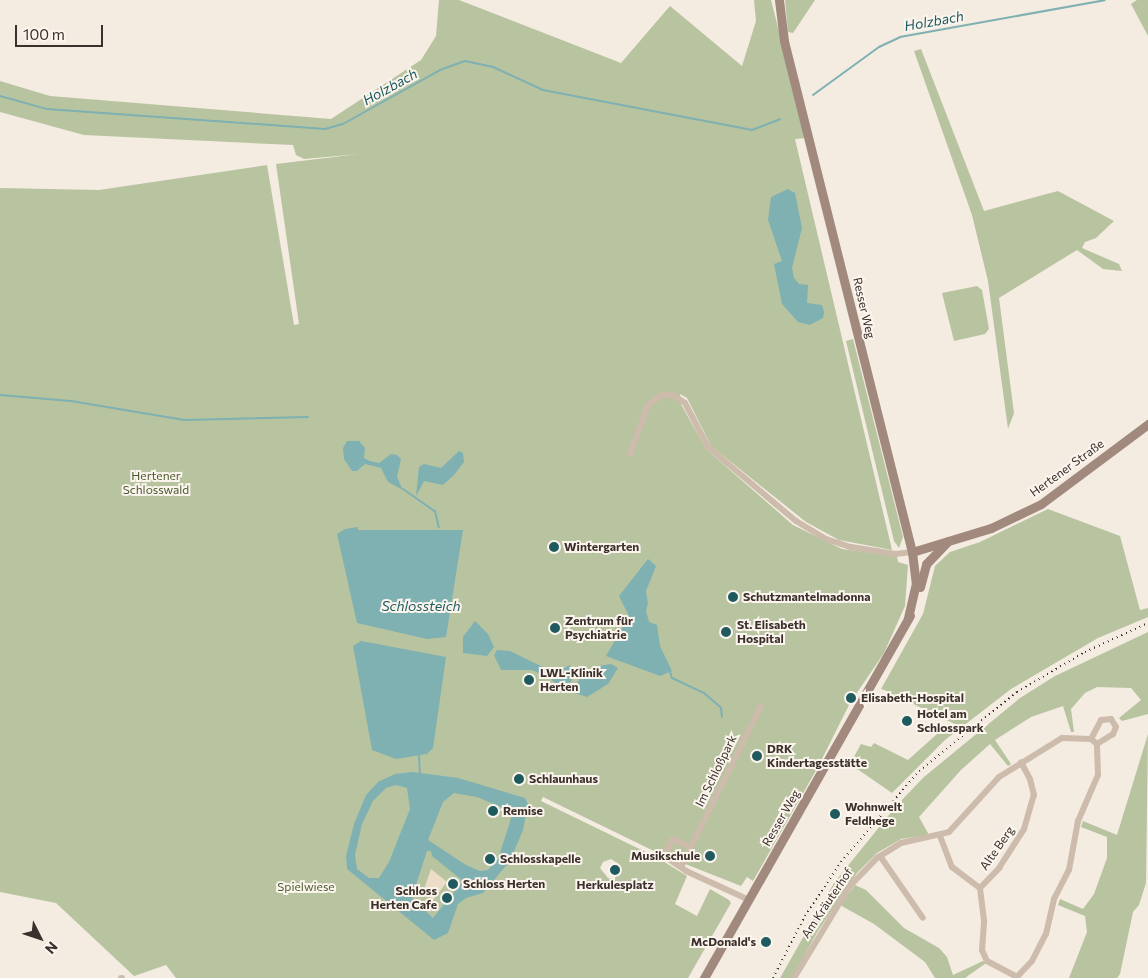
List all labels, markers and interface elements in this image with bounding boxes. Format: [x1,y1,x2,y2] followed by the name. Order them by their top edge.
[903,8,965,34] water label: Holzbach
[18,15,105,47] scale bar
[23,25,65,43] text: 100 m
[360,65,420,109] water label: Holzbach
[850,276,878,340] street label: Resser Weg
[1027,436,1107,500] street label: Hertener Straße
[123,469,189,497] park label: Hertener Schlosswald
[564,540,639,554] place label: Wintergarten
[548,541,560,553] marker: Wintergarten
[743,590,871,604] place label: Schutzmantelmadonna
[727,591,739,603] marker: Schutzmantelmadonna
[381,598,461,614] water label: Schlossteich
[565,614,633,642] place label: Zentrum für Psychiatrie
[737,618,806,646] place label: St. Elisabeth Hospital
[549,622,561,634] marker: Zentrum für Psychiatrie
[719,625,733,639] marker: St. Elisabeth Hospital
[540,666,603,694] place label: LWL-Klinik Herten
[522,673,536,687] marker: LWL-Klinik Herten
[861,691,964,705] place label: Elisabeth-Hospital
[845,692,857,704] marker: Elisabeth-Hospital
[917,707,984,735] place label: Hotel am Schlosspark
[901,715,913,727] marker: Hotel am Schlosspark
[692,733,740,809] street label: Im Schloßpark
[767,742,867,770] place label: DRK Kindertagesstätte
[751,750,763,762] marker: DRK Kindertagesstätte
[529,772,598,786] place label: Schlaunhaus
[513,773,525,785] marker: Schlaunhaus
[759,787,803,849] street label: Resser Weg
[845,800,902,828] place label: Wohnwelt Feldhege
[503,804,543,818] place label: Remise
[487,805,499,817] marker: Remise
[829,808,841,820] marker: Wohnwelt Feldhege
[977,823,1017,873] street label: Alte Berg
[631,849,700,863] place label: Musikschule
[704,850,716,862] marker: Musikschule
[500,852,581,866] place label: Schlosskapelle
[484,853,496,865] marker: Schlosskapelle
[609,864,621,876] marker: Herkulesplatz
[798,865,856,941] street label: Am Kräuterhof
[463,877,545,891] place label: Schloss Herten
[447,878,459,890] marker: Schloss Herten
[576,878,654,892] place label: Herkulesplatz
[277,880,335,894] park label: Spielwiese
[371,884,437,912] place label: Schloss Herten Cafe
[441,892,453,904] marker: Schloss Herten Cafe
[15,913,65,963] north arrow
[691,935,756,949] place label: McDonald's
[760,936,772,948] marker: McDonald's
[42,939,62,958] text: N

